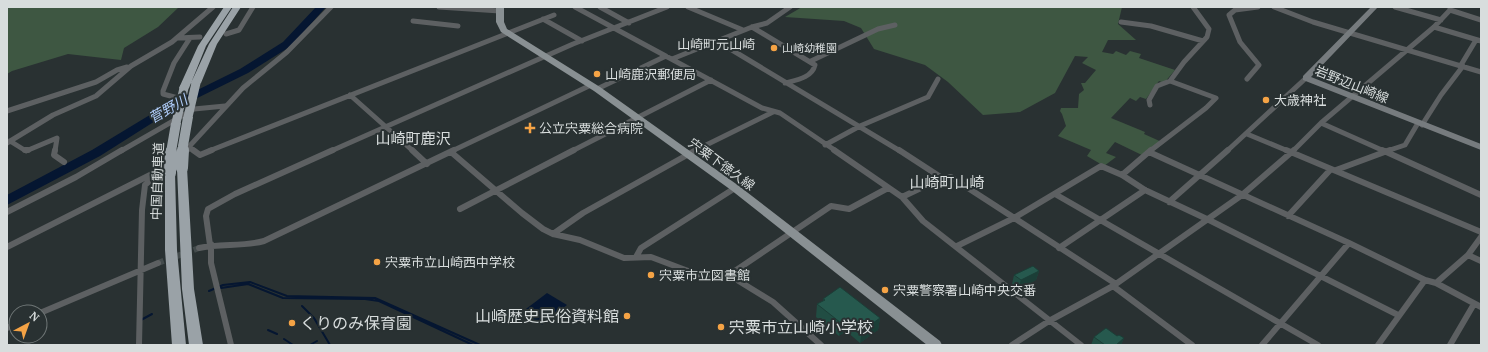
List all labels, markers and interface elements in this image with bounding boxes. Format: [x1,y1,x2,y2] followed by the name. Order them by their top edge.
[677,35,755,53] district label: 山崎町元山崎
[782,41,837,55] place label: 山崎幼稚園
[769,43,779,53] marker: 山崎幼稚園
[1312,61,1392,107] street label: 岩野辺山崎線
[605,65,696,83] place label: 山崎鹿沢郵便局
[592,69,602,79] marker: 山崎鹿沢郵便局
[145,89,192,127] water label: 菅野川
[1274,91,1326,109] place label: 大歳神社
[1261,95,1271,105] marker: 大歳神社
[539,119,643,137] place label: 公立宍粟総合病院
[524,122,536,134] marker: 公立宍粟総合病院
[375,128,451,148] district label: 山崎町鹿沢
[685,134,759,194] street label: 宍粟下徳久線
[147,142,167,220] street label: 中国自動車道
[909,172,985,192] district label: 山崎町山崎
[385,253,515,271] place label: 宍粟市立山崎西中学校
[372,257,382,267] marker: 宍粟市立山崎西中学校
[659,266,750,284] place label: 宍粟市立図書館
[646,270,656,280] marker: 宍粟市立図書館
[893,281,1036,299] place label: 宍粟警察署山崎中央交番
[880,285,890,295] marker: 宍粟警察署山崎中央交番
[8,304,48,344] north arrow
[475,305,619,327] place label: 山崎歴史民俗資料館
[27,308,43,325] text: N
[622,311,632,321] marker: 山崎歴史民俗資料館
[300,312,412,334] place label: くりのみ保育園
[729,316,873,338] place label: 宍粟市立山崎小学校
[287,318,297,328] marker: くりのみ保育園
[716,322,726,332] marker: 宍粟市立山崎小学校

